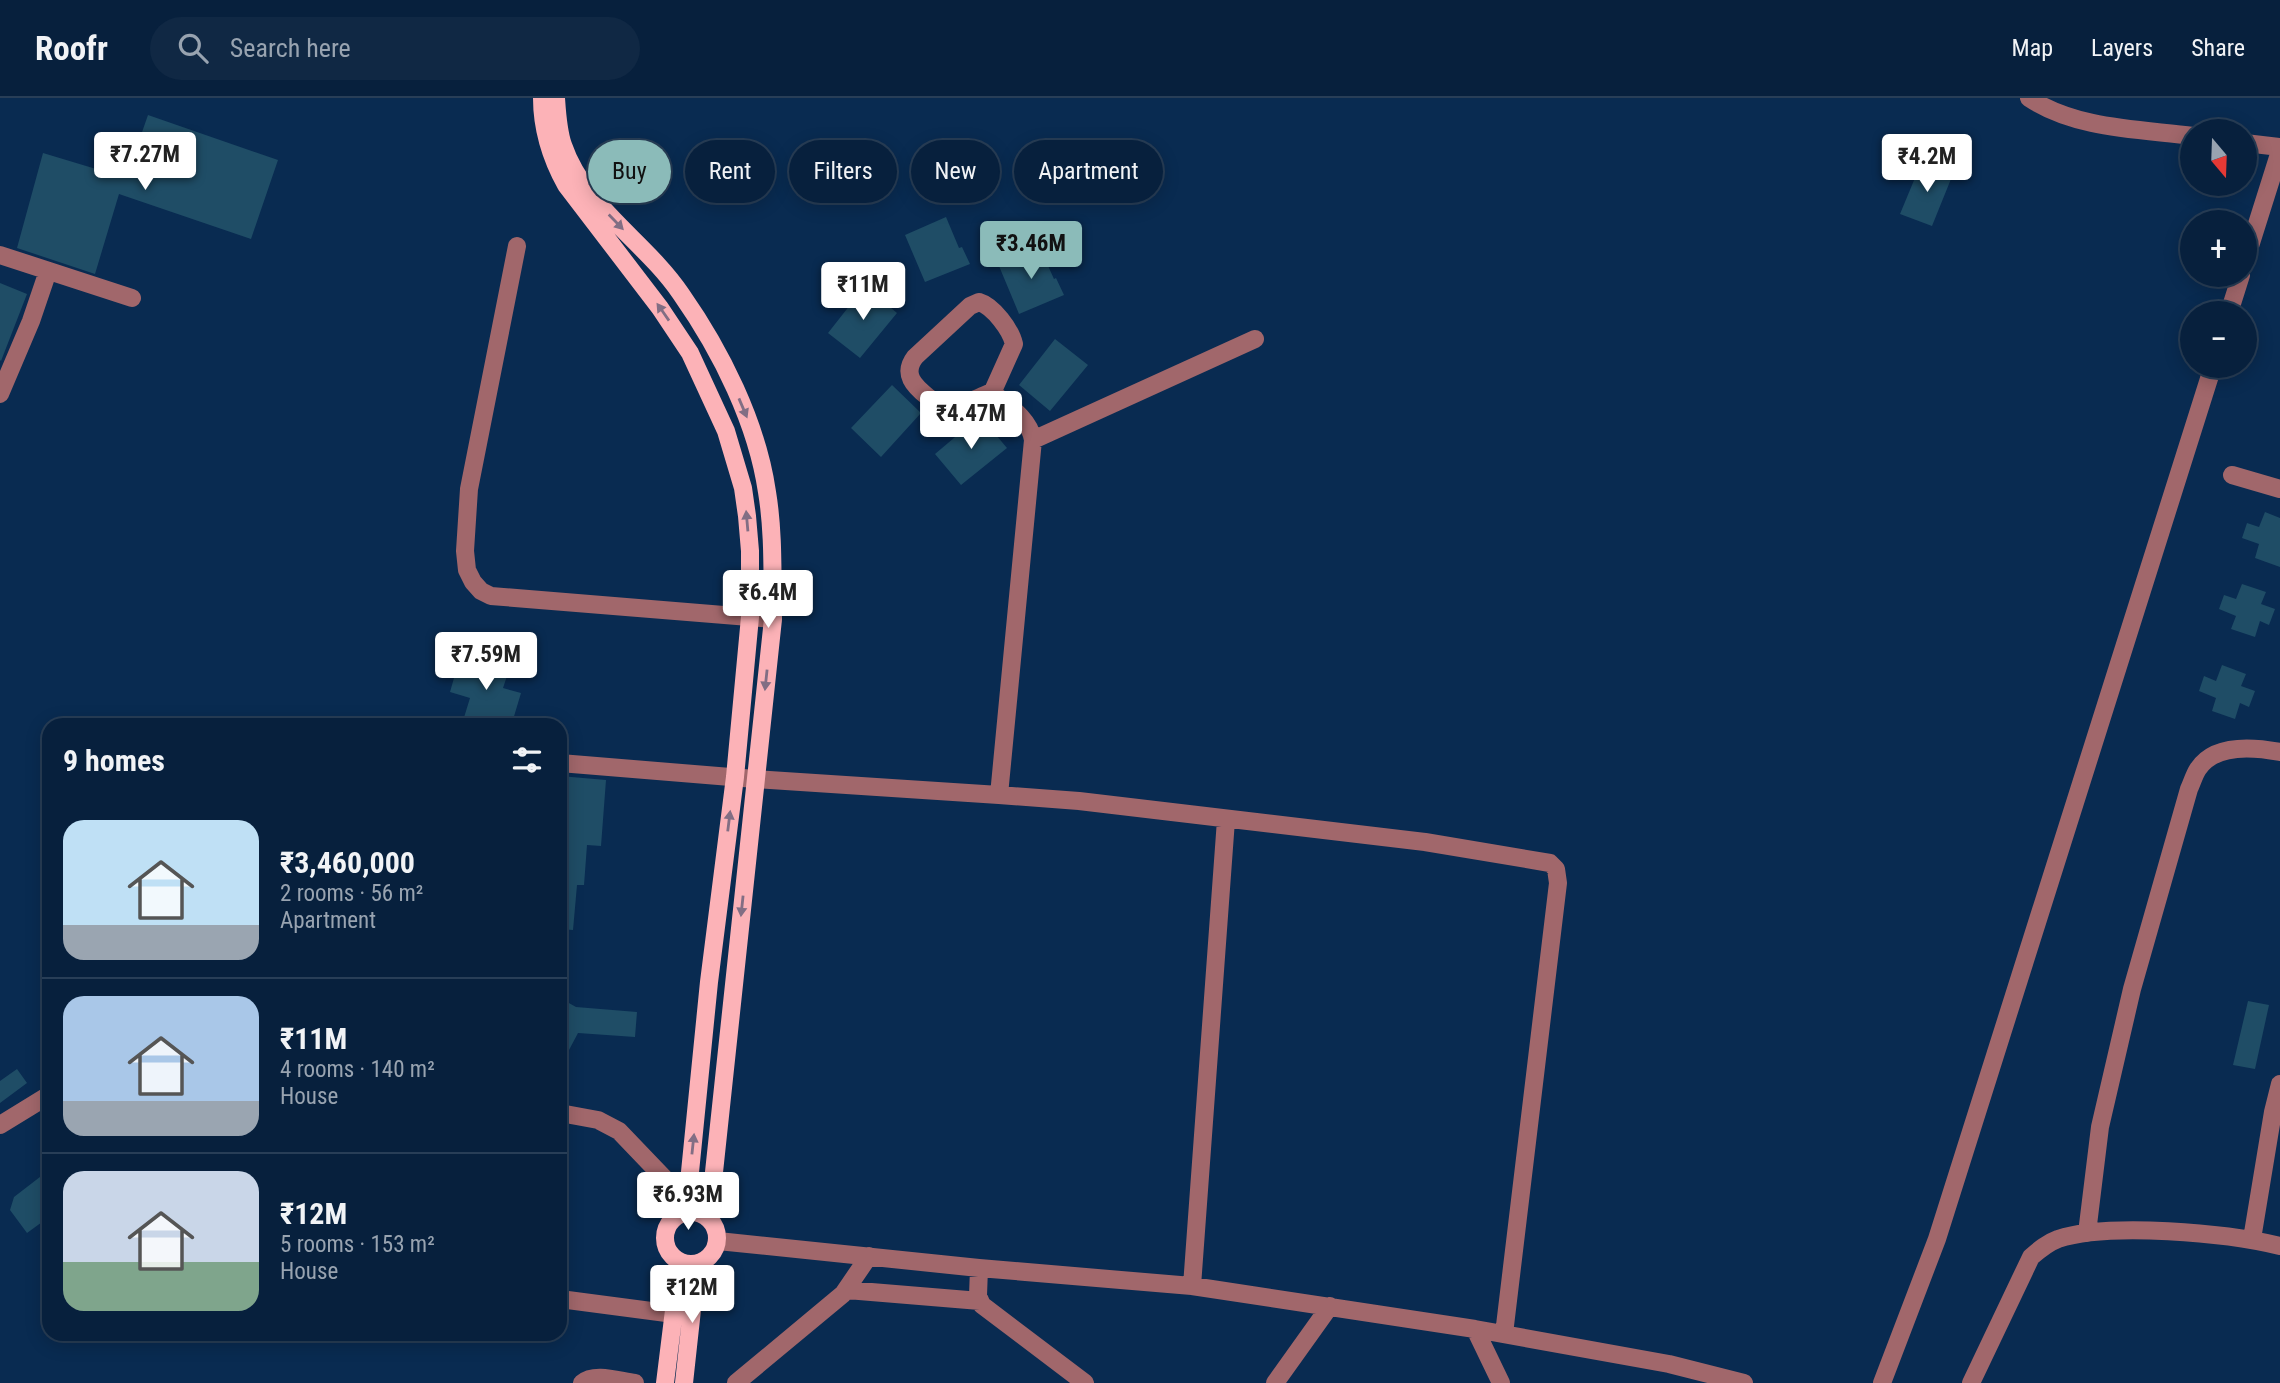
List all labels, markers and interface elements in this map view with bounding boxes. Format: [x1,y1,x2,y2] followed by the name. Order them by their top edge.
[150,17,640,80] search box
[35,29,108,68] text: Roofr
[174,29,212,67] icon: search
[230,33,351,63] text: Search here
[2012,34,2053,62] text: Map
[2091,34,2153,62] text: Layers
[2191,34,2245,62] text: Share
[2180,119,2258,196] north arrow
[2180,119,2257,378] map controls
[88,132,202,192] pin: ₹7.27M
[1878,134,1976,194] pin: ₹4.2M
[588,140,671,203] chip: Buy
[685,140,775,203] chip: Rent
[789,140,897,203] chip: Filters
[911,140,1000,203] chip: New
[1014,140,1163,203] chip: Apartment
[110,141,180,168] text: ₹7.27M
[1898,143,1956,170] text: ₹4.2M
[2180,210,2257,287] button: +
[608,213,625,230] one-way arrow
[974,222,1088,281] pin: ₹3.46M
[996,230,1066,257] text: ₹3.46M
[822,262,904,322] pin: ₹11M
[837,271,889,298] text: ₹11M
[2180,301,2257,378] button: −
[656,303,670,321] one-way arrow
[914,392,1028,451] pin: ₹4.47M
[737,398,749,418] one-way arrow
[936,400,1006,427] text: ₹4.47M
[741,510,752,532] one-way arrow
[719,570,817,630] pin: ₹6.4M
[739,579,797,606] text: ₹6.4M
[429,632,543,692] pin: ₹7.59M
[451,641,521,668] text: ₹7.59M
[760,669,771,691] one-way arrow
[508,741,546,779] icon: filters
[63,743,165,778] text: 9 homes
[724,810,735,832] one-way arrow
[280,845,415,880] text: ₹3,460,000
[119,848,203,932] icon: home
[280,880,423,907] text: 2 rooms · 56 m²
[736,895,747,917] one-way arrow
[280,907,376,934] text: Apartment
[280,1021,347,1056] text: ₹11M
[119,1024,203,1108] icon: home
[280,1056,435,1083] text: 4 rooms · 140 m²
[280,1083,338,1110] text: House
[687,1133,698,1155] one-way arrow
[631,1172,745,1232] pin: ₹6.93M
[653,1181,723,1208] text: ₹6.93M
[280,1196,347,1231] text: ₹12M
[119,1199,203,1283] icon: home
[280,1231,435,1258] text: 5 rooms · 153 m²
[280,1258,338,1285] text: House
[651,1266,733,1325] pin: ₹12M
[666,1274,718,1301] text: ₹12M

